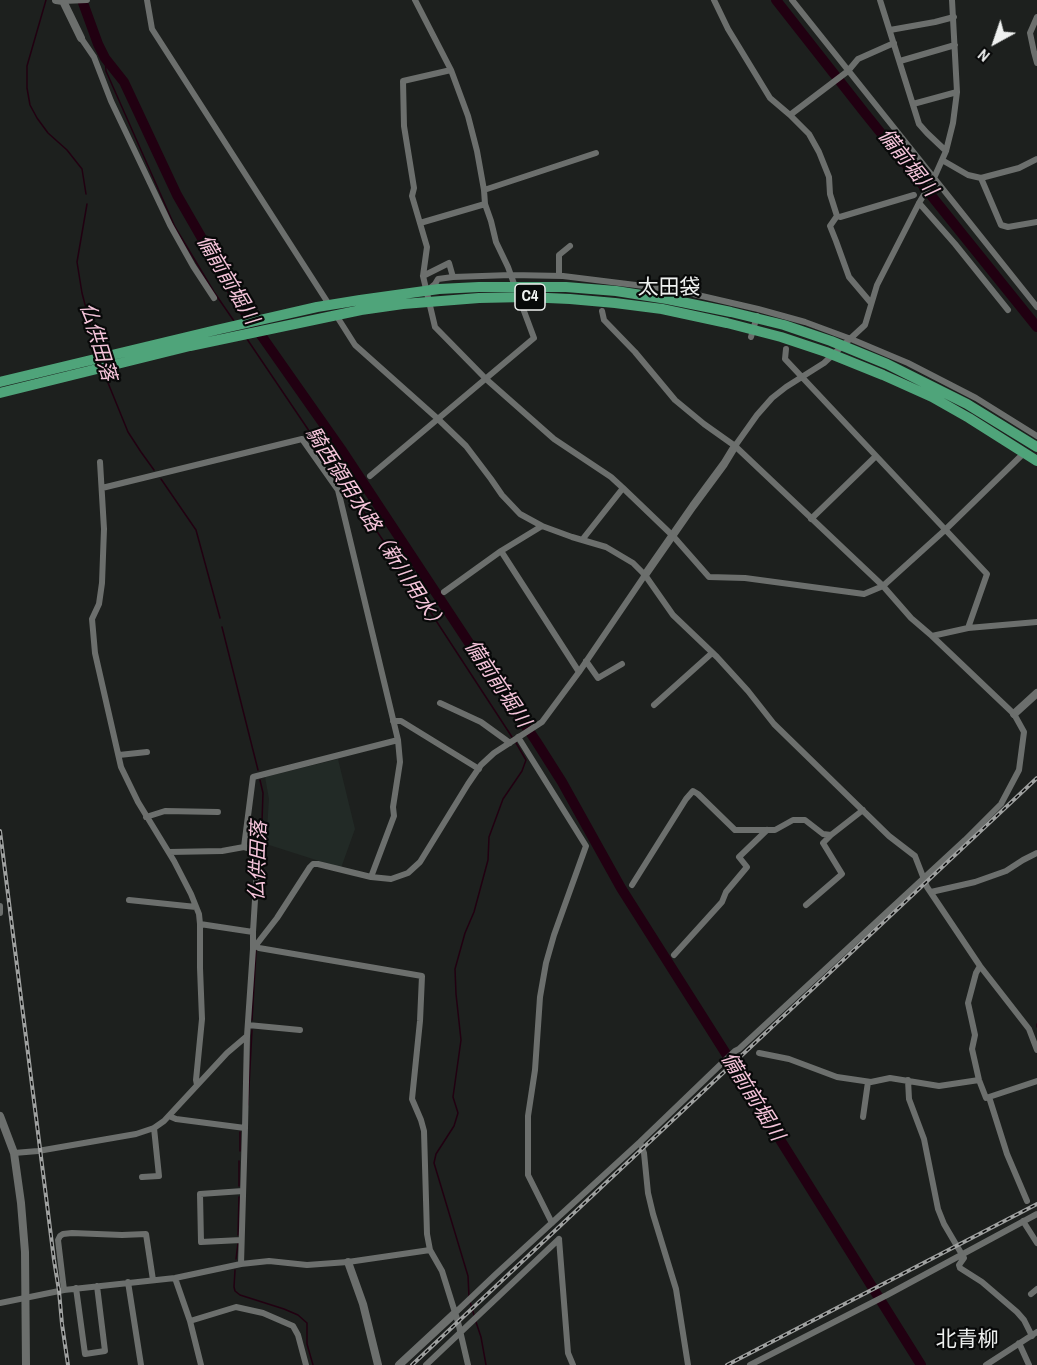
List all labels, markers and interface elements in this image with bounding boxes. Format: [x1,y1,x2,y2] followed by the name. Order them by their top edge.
[965,12,1025,72] north arrow
[973,44,994,67] text: N
[873,124,941,202] water label: 備前堀川
[191,231,263,329] water label: 備前前堀川
[638,275,700,301] district label: 太田袋
[515,284,545,310] road number: C4
[74,300,120,384] water label: 仏供田落
[300,423,450,637] water label: 騎西領用水路（新川用水）
[459,636,535,732] water label: 備前前堀川
[246,821,272,901] water label: 仏供田落
[715,1048,789,1146] water label: 備前前堀川
[936,1327,998,1353] district label: 北青柳

